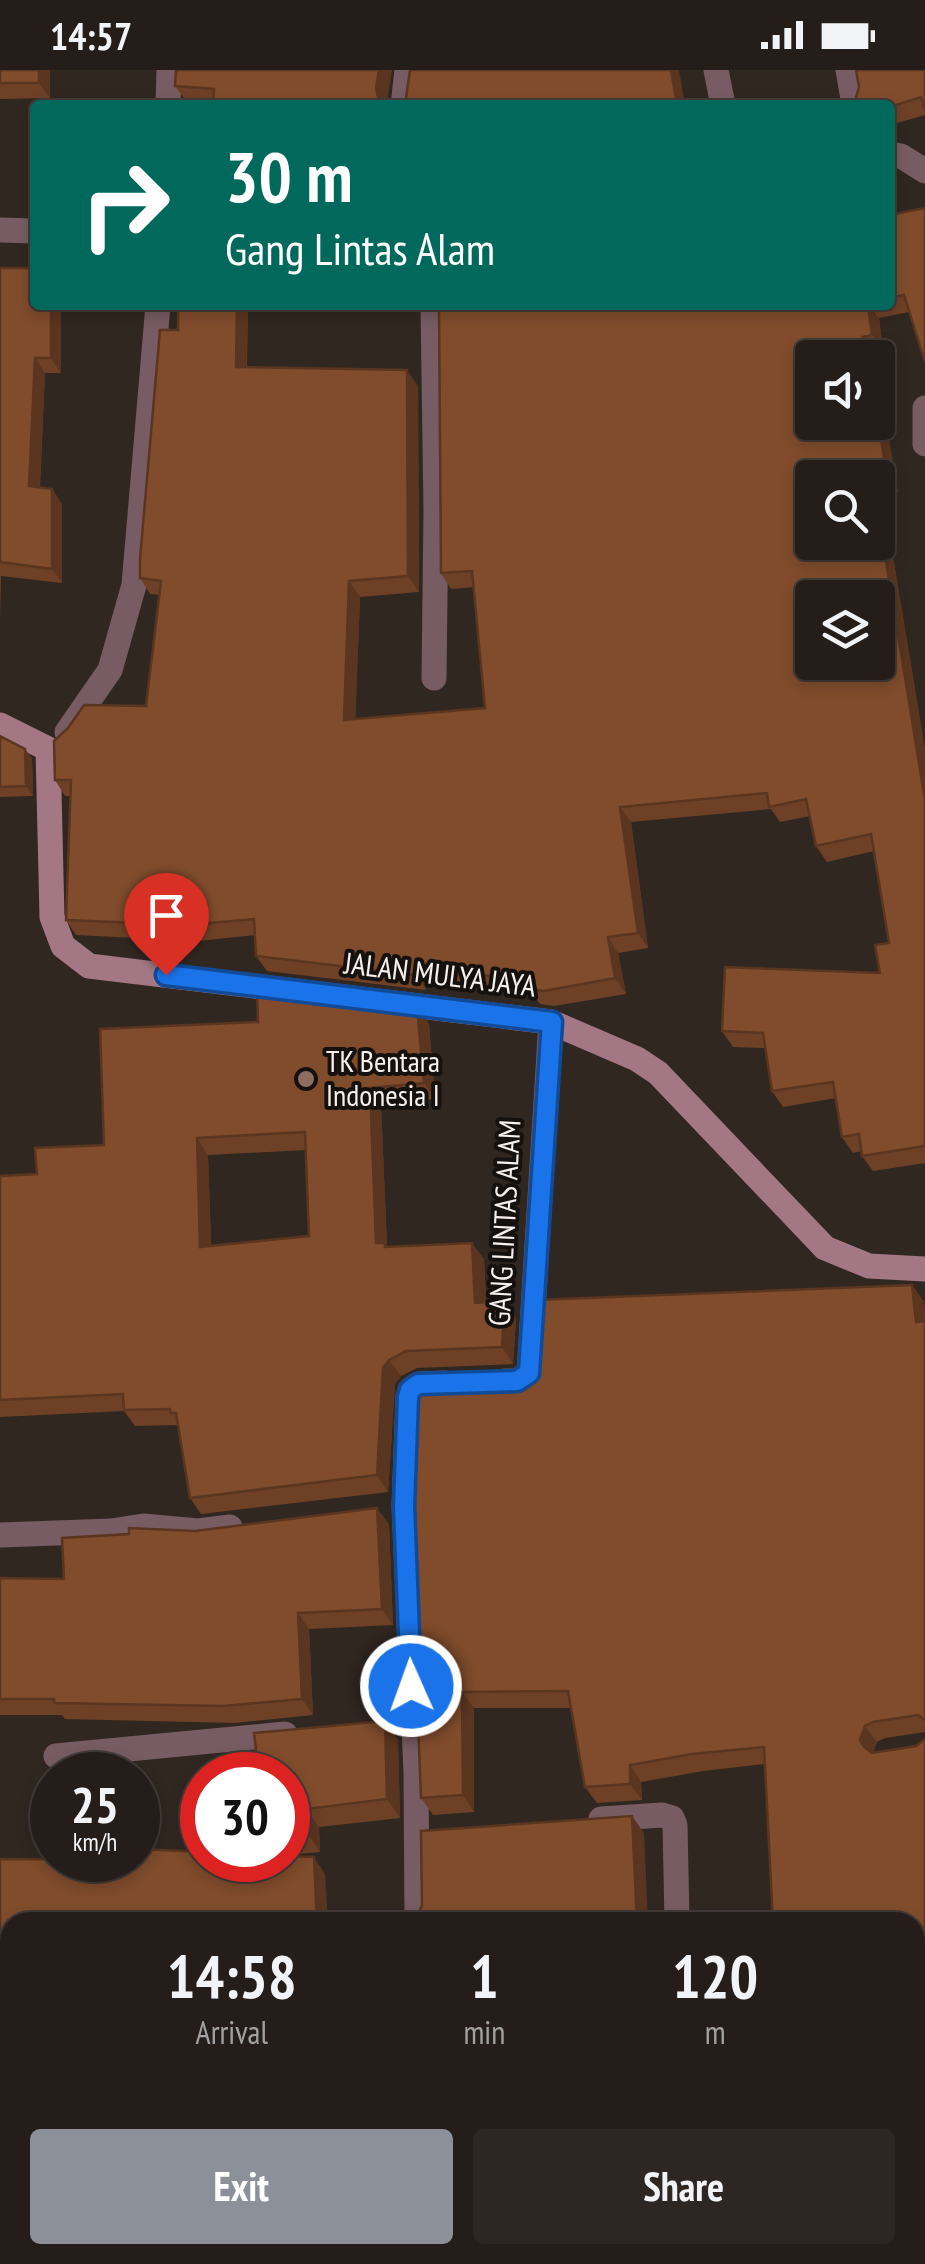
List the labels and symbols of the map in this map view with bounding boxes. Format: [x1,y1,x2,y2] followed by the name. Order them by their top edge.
[124,873,209,976] pin
[341,942,539,1005] street label: JALAN MULYA JAYA
[326,1041,440,1114] place label: TK Bentara Indonesia I
[295,1068,317,1090] marker: TK Bentara Indonesia I
[479,1119,528,1327] street label: GANG LINTAS ALAM
[359,1634,463,1738] position arrow
[180,1752,310,1882] speed limit sign: 30

